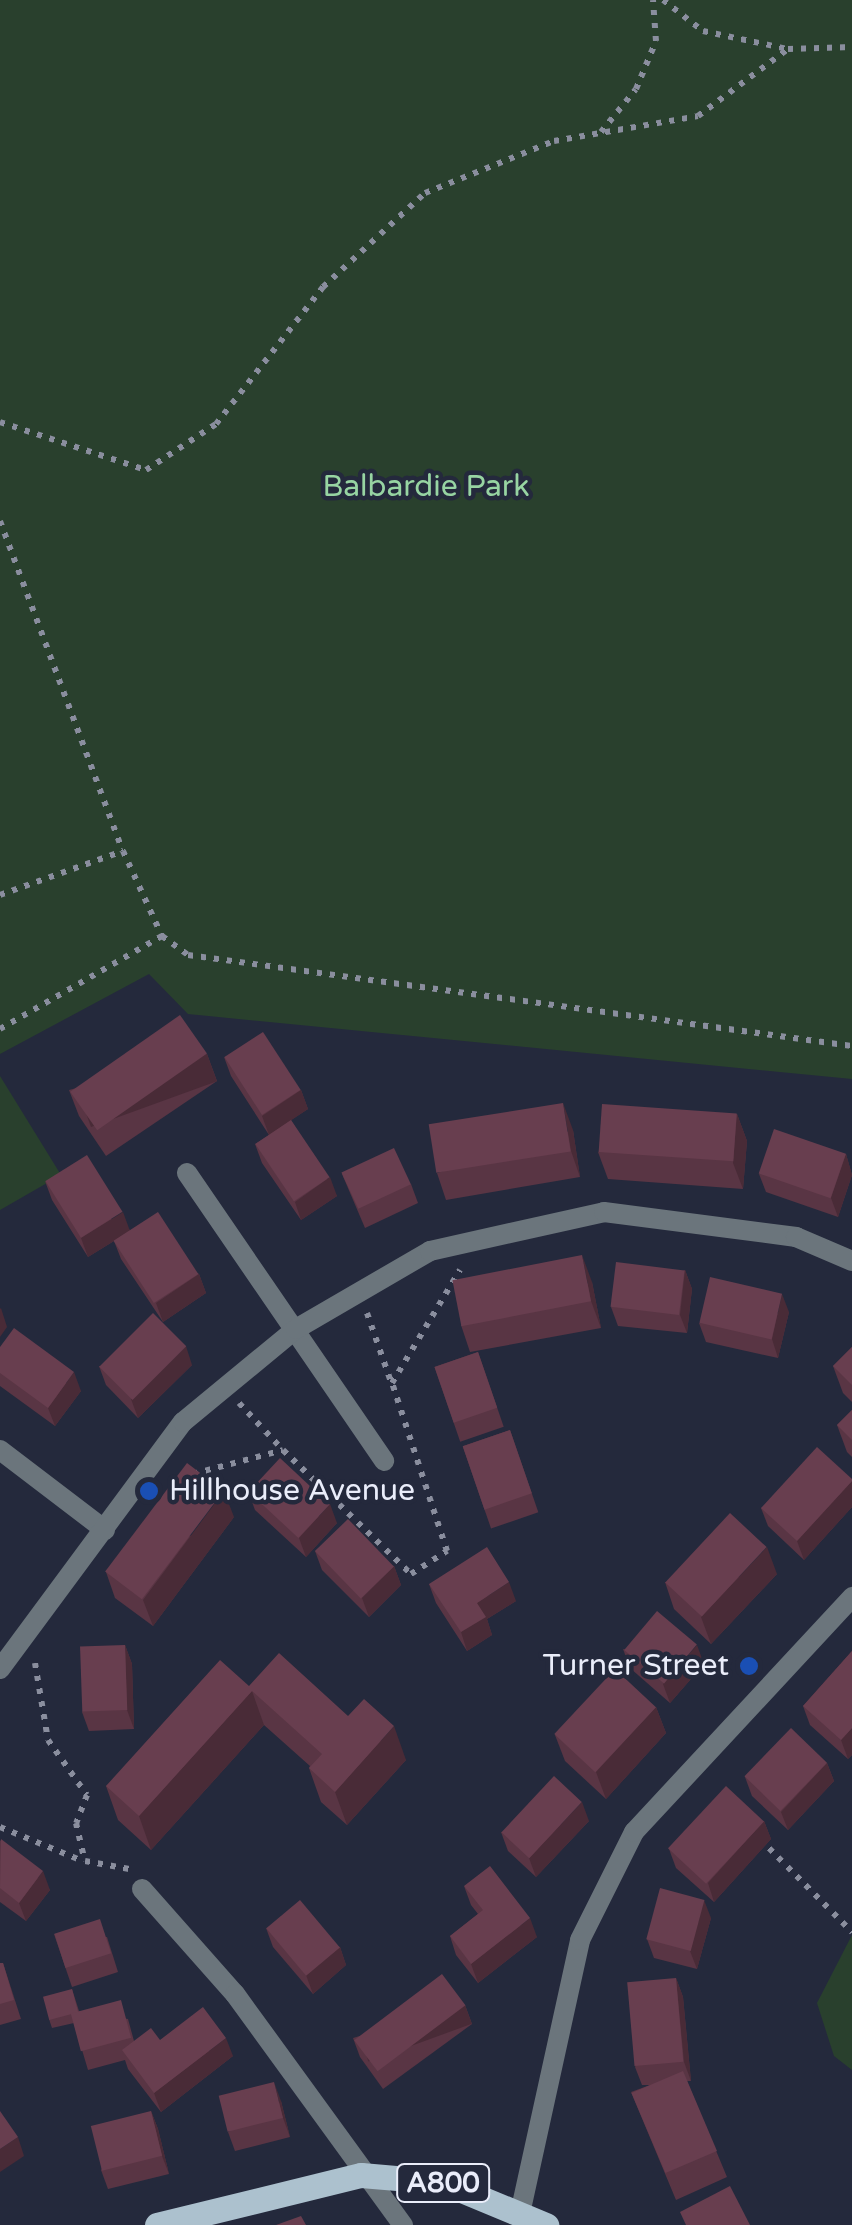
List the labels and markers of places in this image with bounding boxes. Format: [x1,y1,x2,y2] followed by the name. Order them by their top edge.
[169,1473,415,1509] place label: Hillhouse Avenue
[138,1480,160,1502] marker: Hillhouse Avenue
[542,1648,729,1684] place label: Turner Street
[738,1655,760,1677] marker: Turner Street

